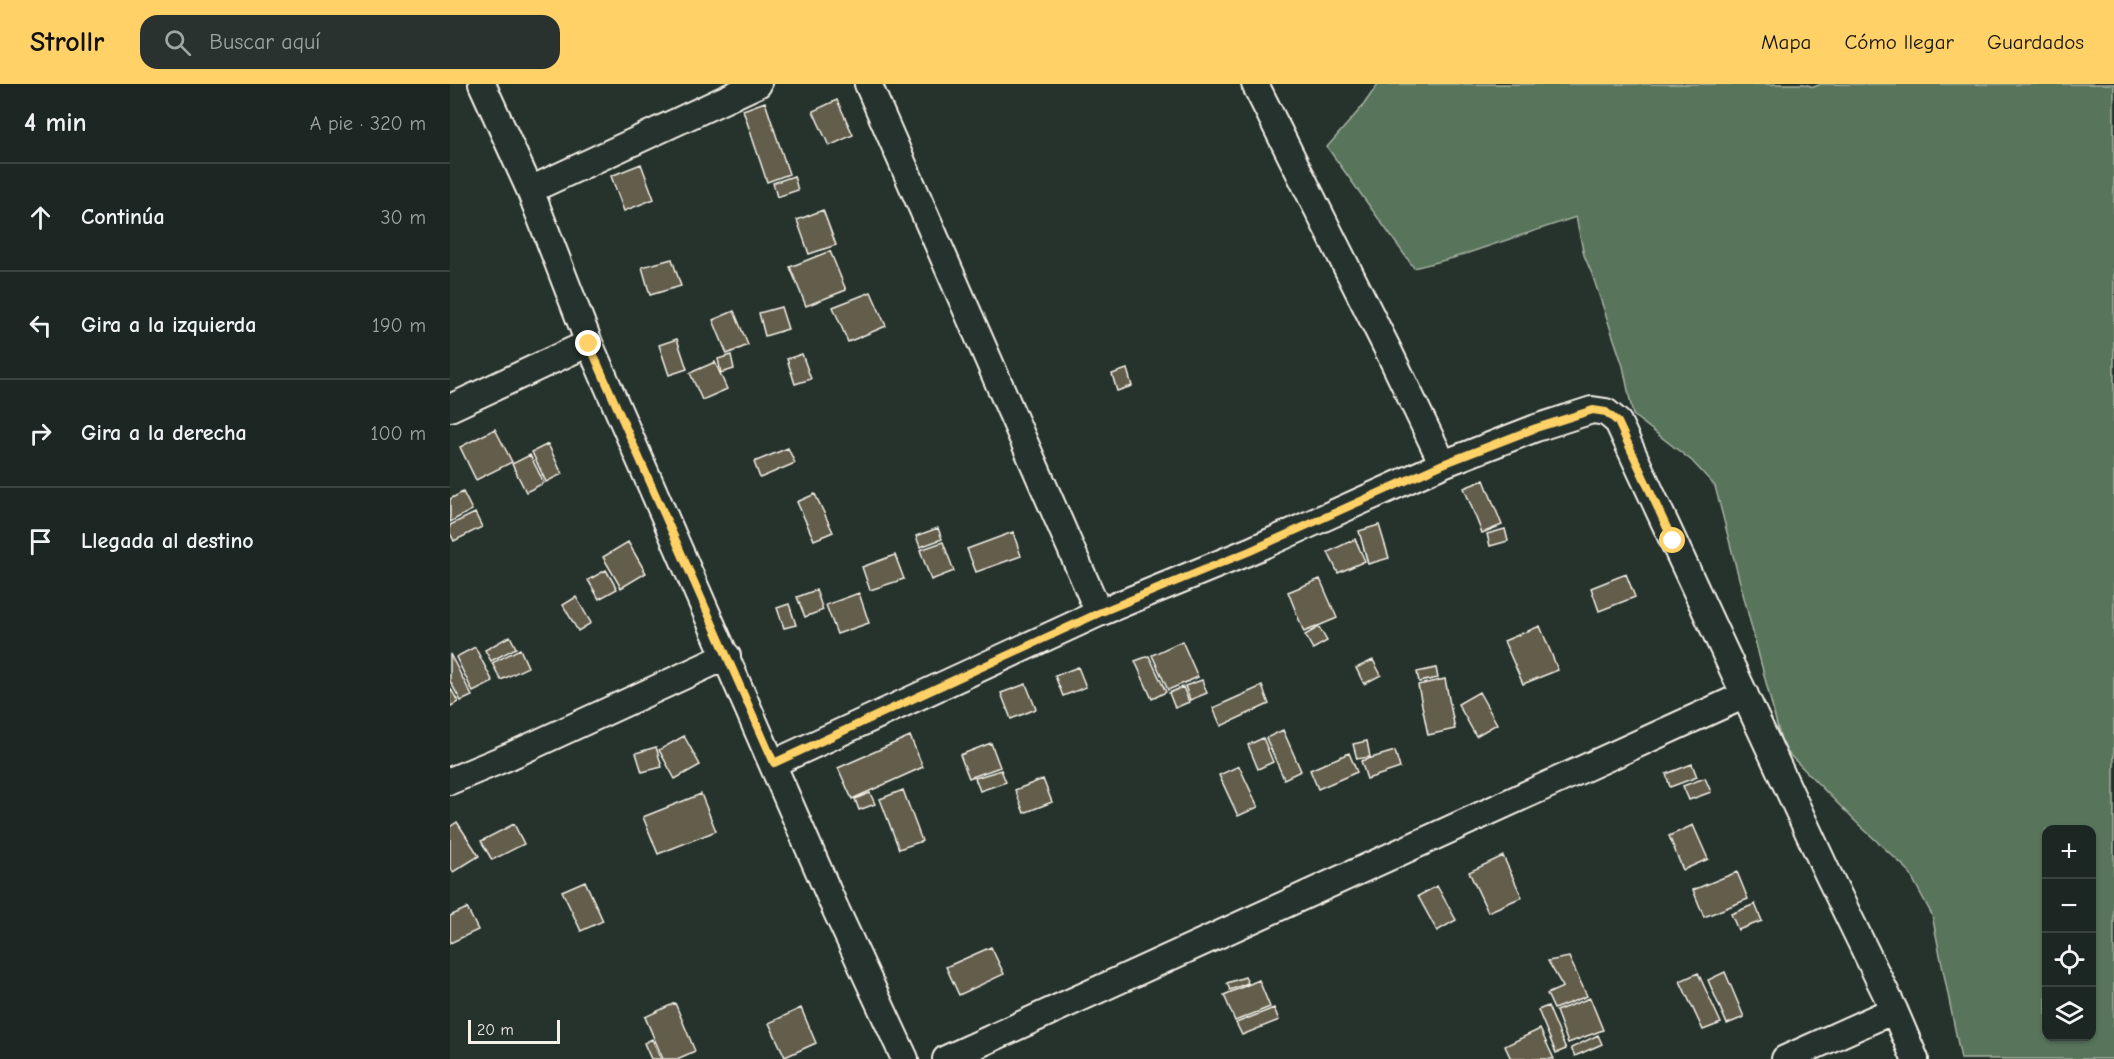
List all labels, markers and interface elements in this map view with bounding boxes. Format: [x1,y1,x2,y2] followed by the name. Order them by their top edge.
[140,15,560,69] search box
[30,26,104,58] text: Strollr
[161,26,194,59] icon: search
[209,29,320,55] text: Buscar aquí
[1761,30,1811,54] text: Mapa
[1844,30,1954,54] text: Cómo llegar
[1987,30,2084,54] text: Guardados
[24,108,87,138] text: 4 min
[310,112,426,135] text: A pie · 320 m
[24,201,57,234] icon: ahead
[81,204,165,230] text: Continúa
[380,206,426,229] text: 30 m
[24,309,57,342] icon: left
[81,312,256,338] text: Gira a la izquierda
[372,314,426,337] text: 190 m
[575,330,601,356] route end
[24,417,57,450] icon: right
[81,420,247,446] text: Gira a la derecha
[371,422,426,445] text: 100 m
[24,525,57,558] icon: arrive
[1659,527,1685,553] route start
[81,528,254,554] text: Llegada al destino
[2042,825,2096,1041] map controls
[2042,825,2096,879] button: +
[2042,879,2096,933] button: −
[2042,933,2096,987] button: locate
[2042,987,2096,1041] button: layers
[468,1017,560,1044] scale bar
[477,1021,514,1039] text: 20 m

